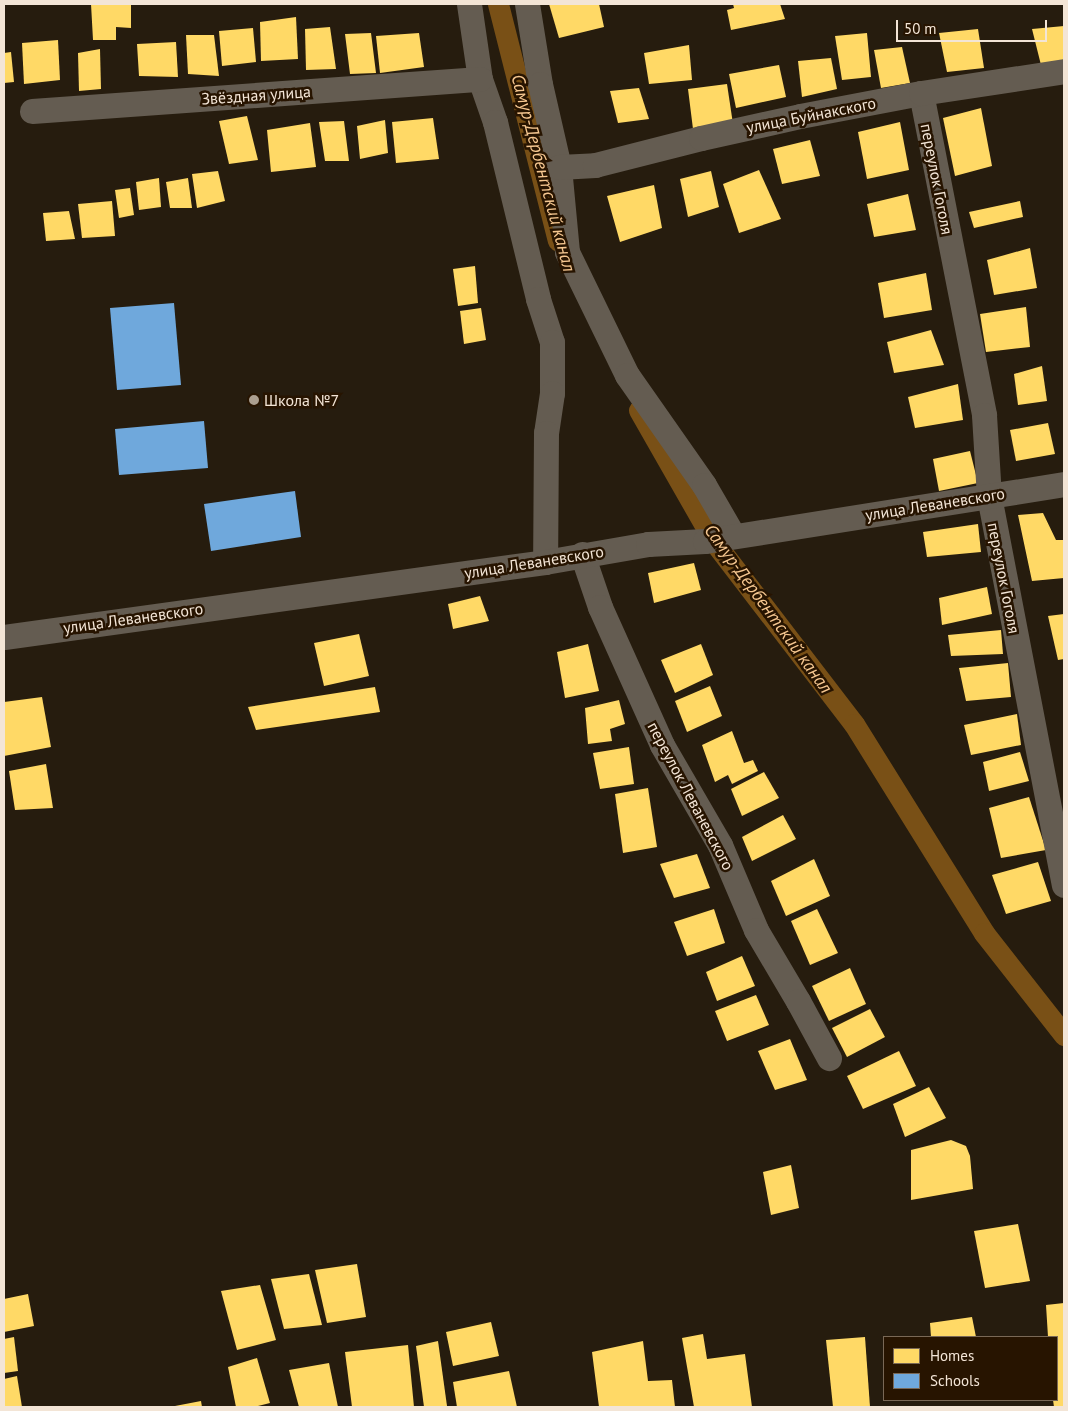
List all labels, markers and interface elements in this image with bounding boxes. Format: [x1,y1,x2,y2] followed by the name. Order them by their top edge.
[898,10,1049,42] scale bar
[904,19,937,38] text: 50 m
[506,72,580,274] water label: Самур-Дербентский канал
[201,82,311,108] street label: Звёздная улица
[745,93,877,137] street label: улица Буйнакского
[917,122,957,236] street label: переулок Гоголя
[264,390,339,410] place label: Школа №7
[248,394,260,406] marker: Школа №7
[864,483,1006,525] street label: улица Леваневского
[699,520,837,698] water label: Самур-Дербентский канал
[984,521,1024,635] street label: переулок Гоголя
[463,541,605,583] street label: улица Леваневского
[62,599,204,637] street label: улица Леваневского
[644,719,738,873] street label: переулок Леваневского
[883,1336,1058,1401] legend
[930,1346,974,1365] text: Homes
[930,1371,980,1390] text: Schools

